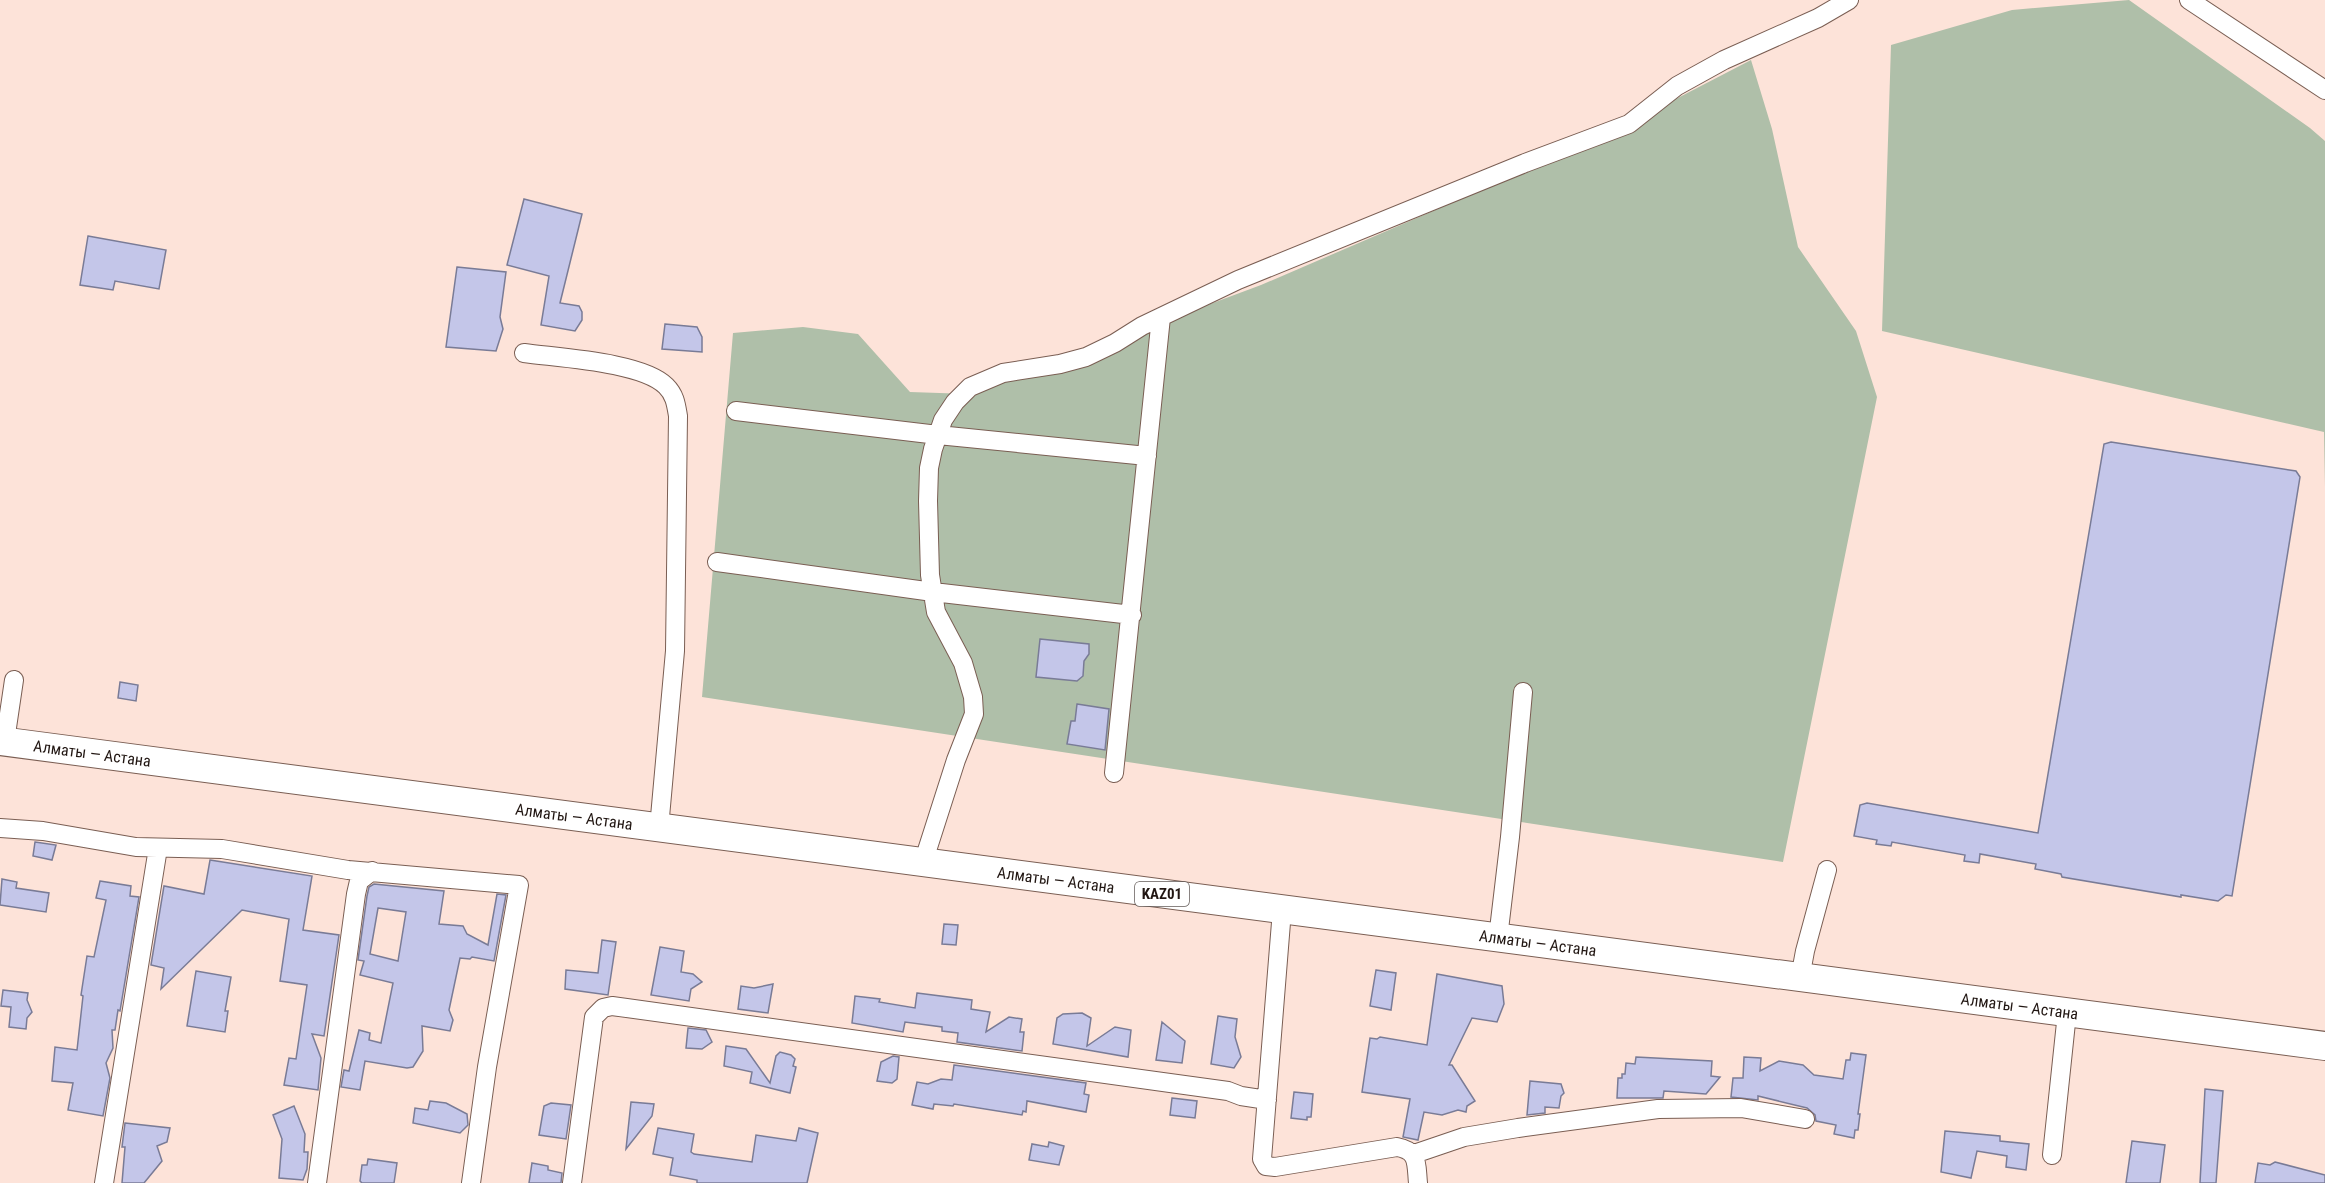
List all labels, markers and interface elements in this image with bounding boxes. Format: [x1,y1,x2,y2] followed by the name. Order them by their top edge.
[32,736,152,770] street label: Алматы — Астана
[514,799,634,833] street label: Алматы — Астана
[996,862,1116,897] street label: Алматы — Астана
[1135,882,1189,906] road number: KАZ01
[1478,926,1598,960] street label: Алматы — Астана
[1960,989,2080,1023] street label: Алматы — Астана

